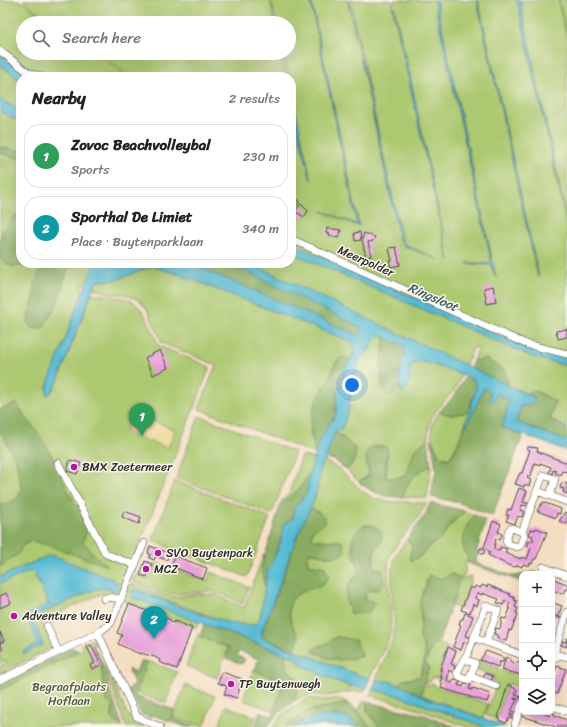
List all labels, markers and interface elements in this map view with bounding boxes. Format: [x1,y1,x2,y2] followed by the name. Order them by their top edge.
[16,16,296,60] search box
[62,25,141,51] text: Search here
[30,27,52,49] icon: search
[32,83,86,113] text: Nearby
[229,87,280,110] text: 2 results
[71,132,210,158] text: Zovoc Beachvolleybal
[43,145,49,168] text: 1
[243,145,279,168] text: 230 m
[71,158,109,181] text: Sports
[71,204,192,230] text: Sporthal De Limiet
[42,217,50,240] text: 2
[242,217,279,240] text: 340 m
[71,230,203,253] text: Place · Buytenparklaan
[334,239,399,284] street label: Meerpolder
[404,276,463,318] water label: Ringsloot
[342,375,362,395] your location
[129,403,155,436] pin: 1
[82,456,173,478] place label: BMX Zoetermeer
[69,462,79,472] marker: BMX Zoetermeer
[166,542,254,564] place label: SVO Buytenpark
[153,548,163,558] marker: SVO Buytenpark
[154,558,178,580] place label: MCZ
[141,564,151,574] marker: MCZ
[519,571,555,715] map controls
[519,571,555,607] button: +
[21,605,112,627] place label: Adventure Valley
[141,606,167,639] pin: 2
[519,607,555,643] button: −
[9,611,19,621] marker: Adventure Valley
[519,643,555,679] button: locate
[239,673,321,695] place label: TP Buytenwegh
[32,676,107,712] park label: Begraafplaats Hoflaan
[226,679,236,689] marker: TP Buytenwegh
[519,679,555,715] button: layers

